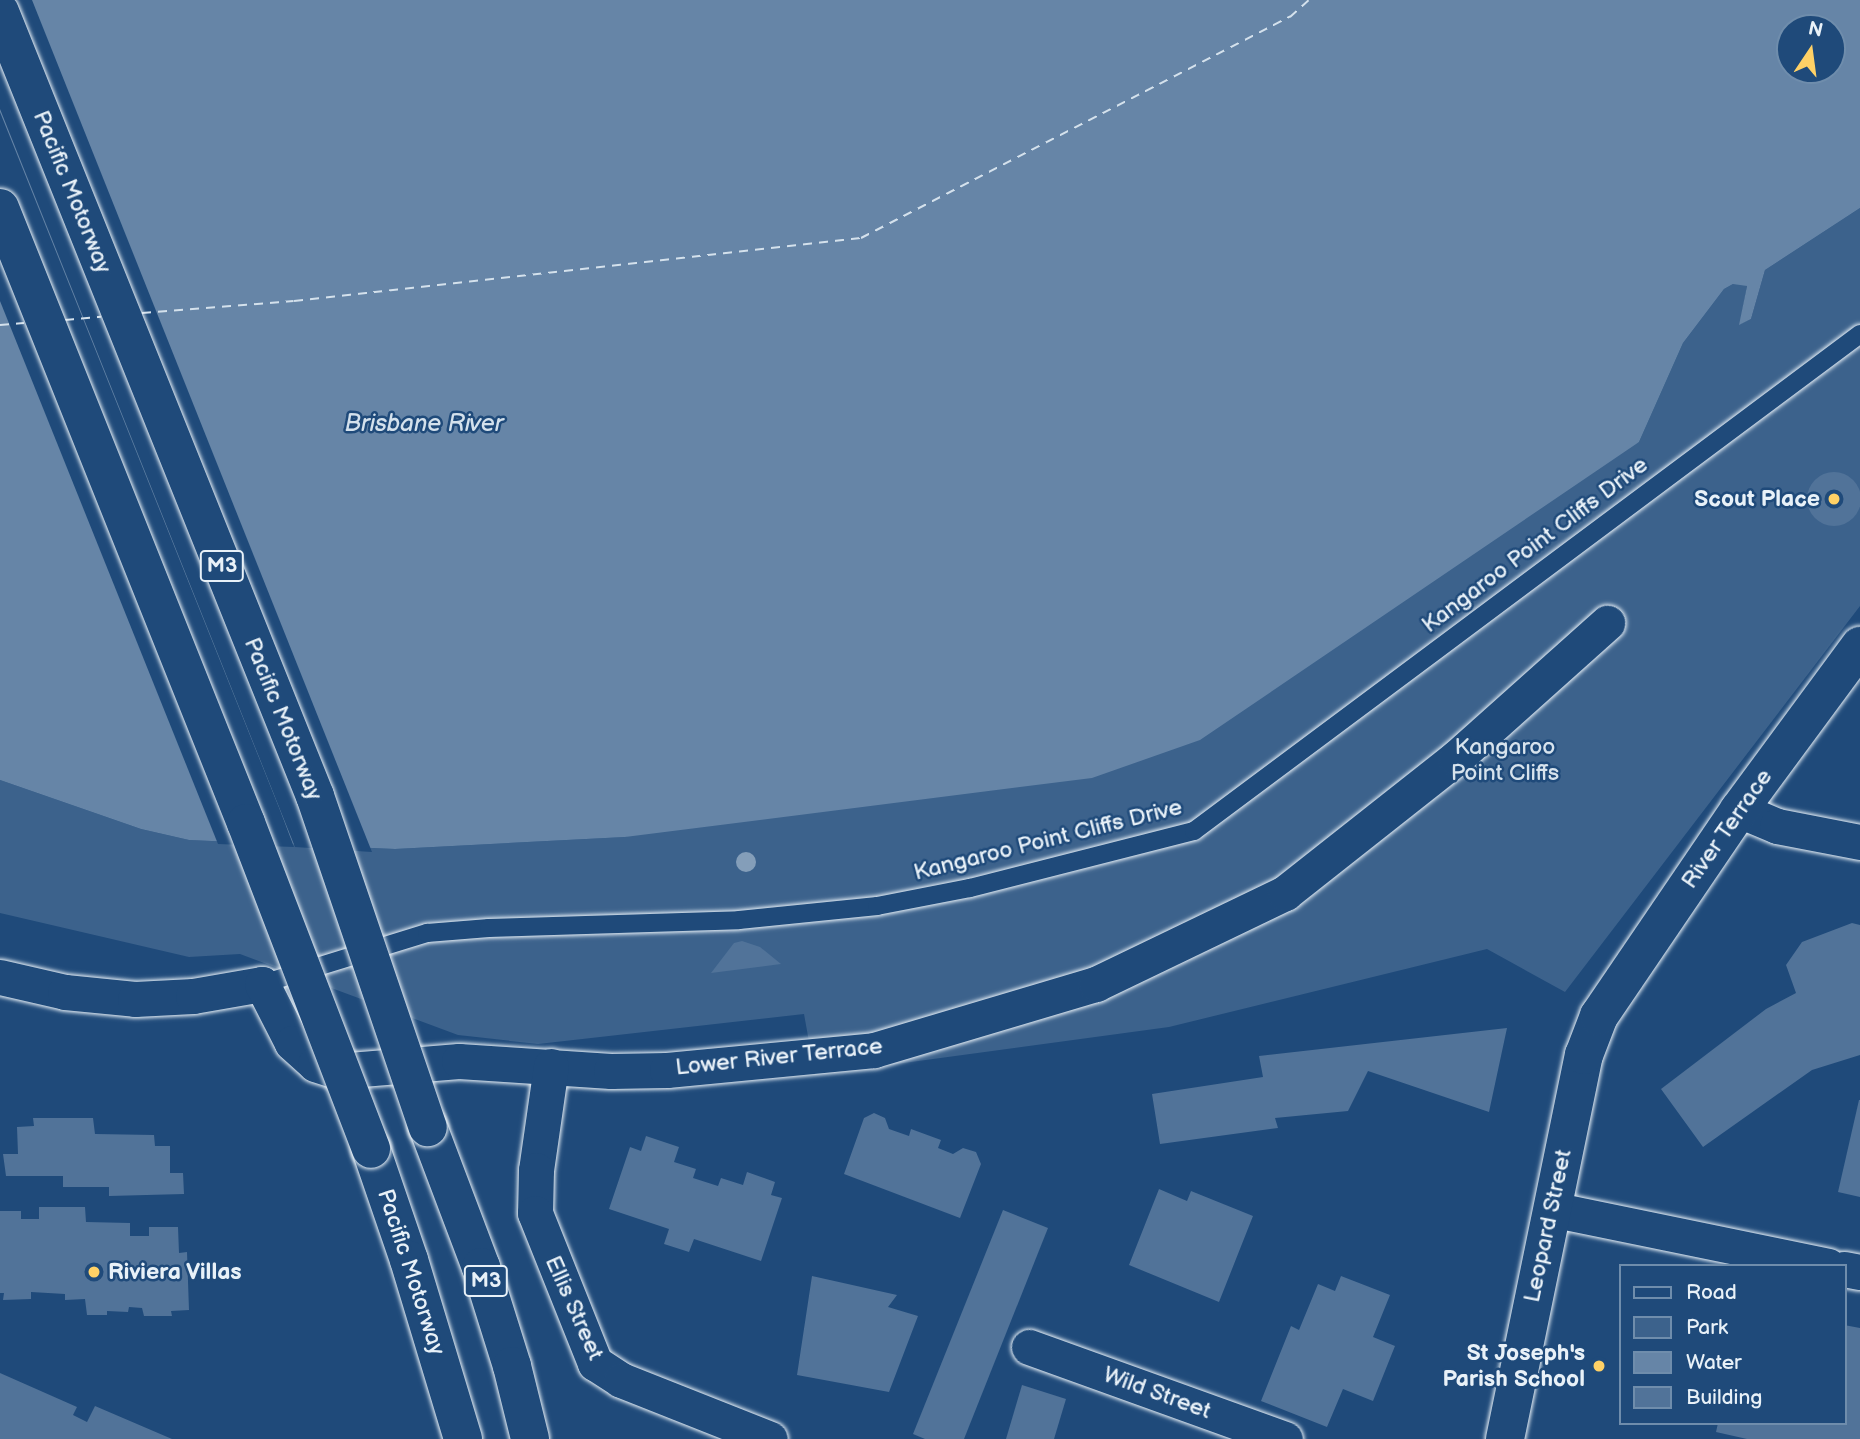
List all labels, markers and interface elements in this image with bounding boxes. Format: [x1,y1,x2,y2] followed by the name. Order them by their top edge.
[1776,14,1846,84] north arrow
[1806,17,1825,43] text: N
[27,107,117,277] street label: Pacific Motorway
[345,410,503,438] water label: Brisbane River
[1417,451,1653,639] street label: Kangaroo Point Cliffs Drive
[1694,485,1820,513] place label: Scout Place
[1826,491,1842,507] marker: Scout Place
[199,548,245,584] road number: M3
[238,634,328,804] street label: Pacific Motorway
[1451,733,1559,787] park label: Kangaroo Point Cliffs
[1676,764,1778,894] street label: River Terrace
[911,793,1185,887] street label: Kangaroo Point Cliffs Drive
[674,1032,884,1082] street label: Lower River Terrace
[1518,1147,1578,1305] street label: Leopard Street
[371,1186,451,1358] street label: Pacific Motorway
[539,1251,609,1365] street label: Ellis Street
[108,1258,243,1286] place label: Riviera Villas
[86,1264,102,1280] marker: Riviera Villas
[463,1264,509,1298] road number: M3
[1618,1264,1846,1425] legend
[1686,1280,1737,1305] text: Road
[1686,1315,1728,1340] text: Park
[1442,1339,1585,1393] place label: St Joseph's Parish School
[1686,1350,1742,1375] text: Water
[1591,1358,1607,1374] marker: St Joseph's Parish School
[1099,1361,1215,1425] street label: Wild Street
[1686,1385,1762,1410] text: Building

